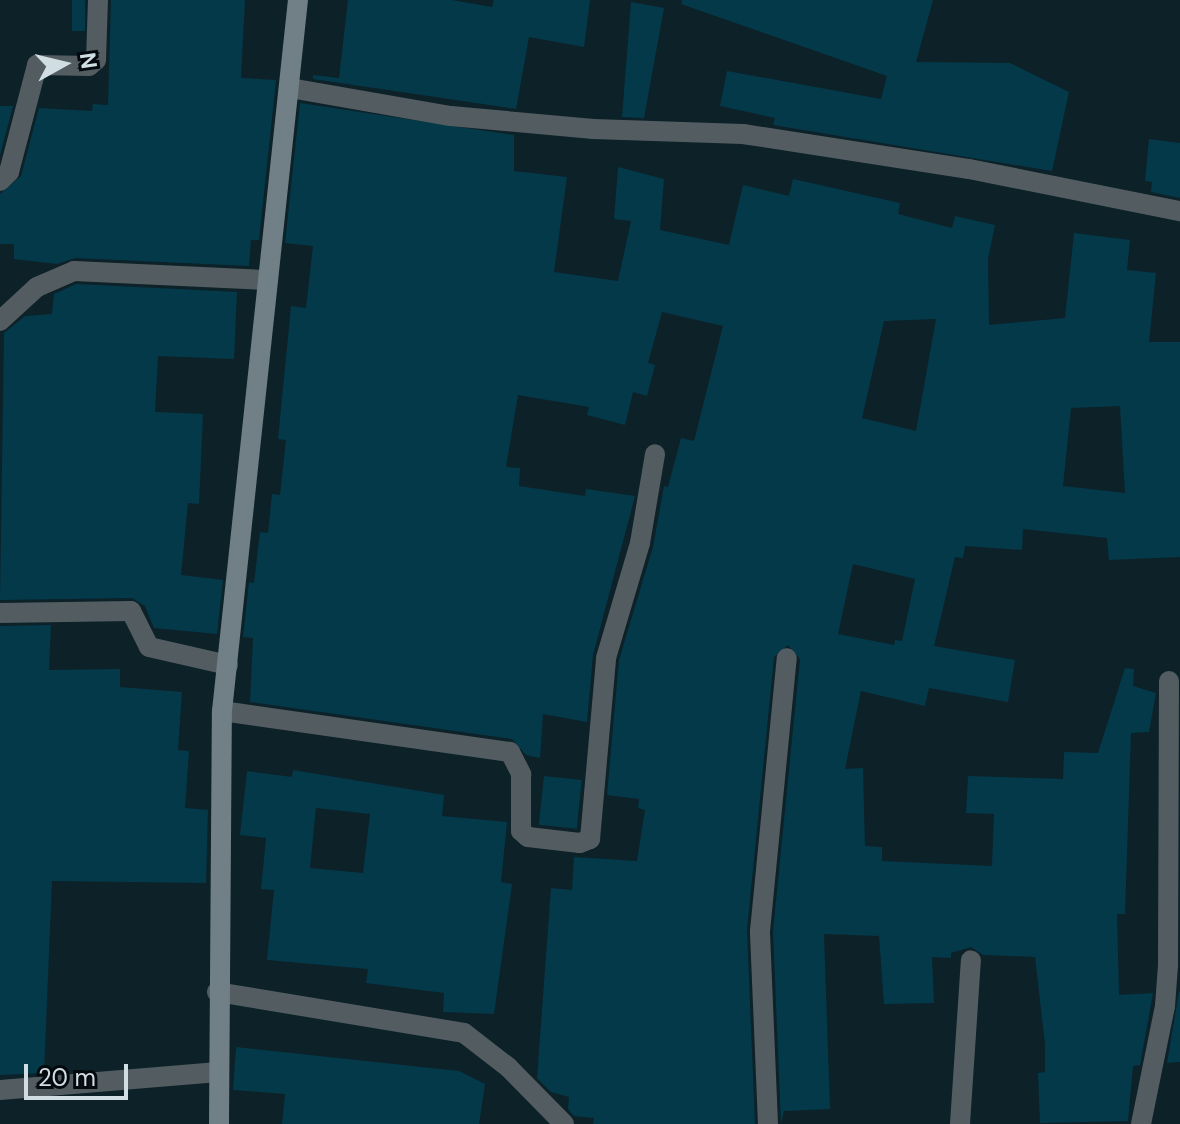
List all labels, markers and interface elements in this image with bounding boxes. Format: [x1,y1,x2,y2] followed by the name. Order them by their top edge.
[24,24,104,104] north arrow
[73,51,104,71] text: N
[28,1048,132,1098] scale bar
[38,1062,96,1093] text: 20 m

